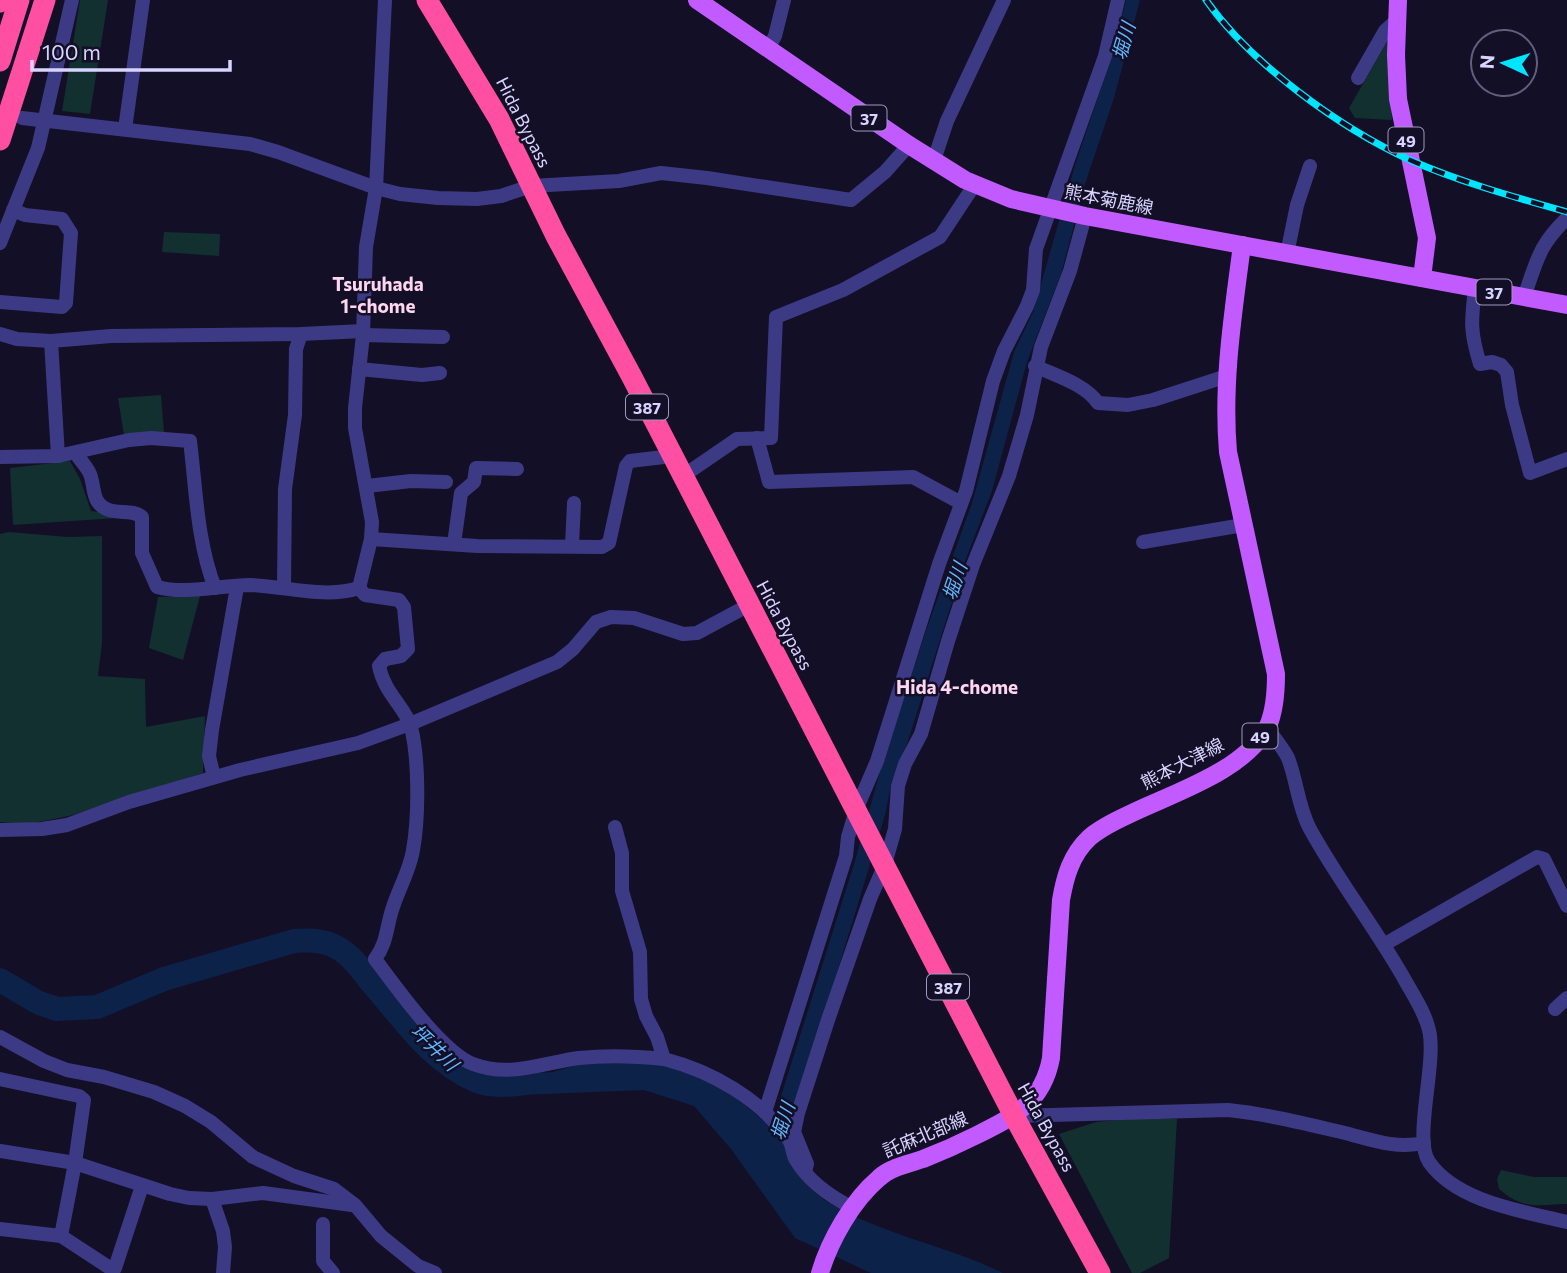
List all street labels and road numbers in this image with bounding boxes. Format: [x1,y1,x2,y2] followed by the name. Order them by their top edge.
[492,73,556,171] street label: Hida Bypass
[852,106,886,130] road number: 37
[1388,128,1424,152] road number: 49
[1063,180,1155,218] street label: 熊本菊鹿線
[1476,280,1512,304] road number: 37
[626,394,668,420] road number: 387
[752,576,818,674] street label: Hida Bypass
[1242,723,1278,748] road number: 49
[1137,733,1227,793] street label: 熊本大津線
[927,974,969,1000] road number: 387
[1013,1079,1081,1175] street label: Hida Bypass
[879,1106,971,1162] street label: 託麻北部線

